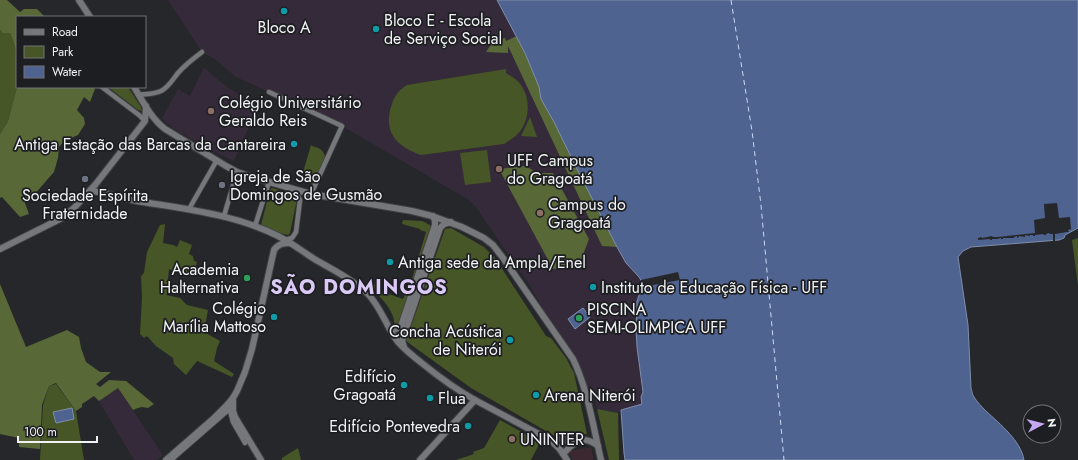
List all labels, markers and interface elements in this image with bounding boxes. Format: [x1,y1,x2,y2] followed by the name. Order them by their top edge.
[279,6,289,16] marker: Bloco A
[384,9,502,50] place label: Bloco E - Escola de Serviço Social
[16,16,146,88] legend
[257,16,311,39] place label: Bloco A
[52,23,78,41] text: Road
[371,24,381,34] marker: Bloco E - Escola de Serviço Social
[52,43,74,61] text: Park
[52,63,83,81] text: Water
[219,91,361,132] place label: Colégio Universitário Geraldo Reis
[206,106,216,116] marker: Colégio Universitário Geraldo Reis
[14,133,286,156] place label: Antiga Estação das Barcas da Cantareira
[289,139,299,149] marker: Antiga Estação das Barcas da Cantareira
[507,149,593,190] place label: UFF Campus do Gragoatá
[494,164,504,174] marker: UFF Campus do Gragoatá
[230,165,382,206] place label: Igreja de São Domingos de Gusmão
[80,174,90,184] marker: Sociedade Espírita Fraternidade
[217,180,227,190] marker: Igreja de São Domingos de Gusmão
[22,184,148,225] place label: Sociedade Espírita Fraternidade
[548,193,626,234] place label: Campus do Gragoatá
[535,208,545,218] marker: Campus do Gragoatá
[398,251,586,274] place label: Antiga sede da Ampla/Enel
[385,257,395,267] marker: Antiga sede da Ampla/Enel
[160,258,239,299] place label: Academia Halternativa
[242,273,252,283] marker: Academia Halternativa
[270,273,448,302] district label: SÃO DOMINGOS
[601,276,827,299] place label: Instituto de Educação Física - UFF
[588,282,598,292] marker: Instituto de Educação Física - UFF
[163,297,266,338] place label: Colégio Marília Mattoso
[587,298,726,339] place label: PISCINA SEMI-OLIMPICA UFF
[269,312,279,322] marker: Colégio Marília Mattoso
[574,313,584,323] marker: PISCINA SEMI-OLIMPICA UFF
[389,320,502,361] place label: Concha Acústica de Niterói
[505,335,515,345] marker: Concha Acústica de Niterói
[333,365,396,406] place label: Edifício Gragoatá
[399,380,409,390] marker: Edifício Gragoatá
[544,384,636,407] place label: Arena Niterói
[438,387,466,410] place label: Flua
[531,390,541,400] marker: Arena Niterói
[425,393,435,403] marker: Flua
[1022,404,1062,444] north arrow
[329,415,460,438] place label: Edifício Pontevedra
[1043,417,1060,428] text: N
[18,418,97,444] scale bar
[463,421,473,431] marker: Edifício Pontevedra
[24,423,57,441] text: 100 m
[520,428,584,451] place label: UNINTER
[507,434,517,444] marker: UNINTER

